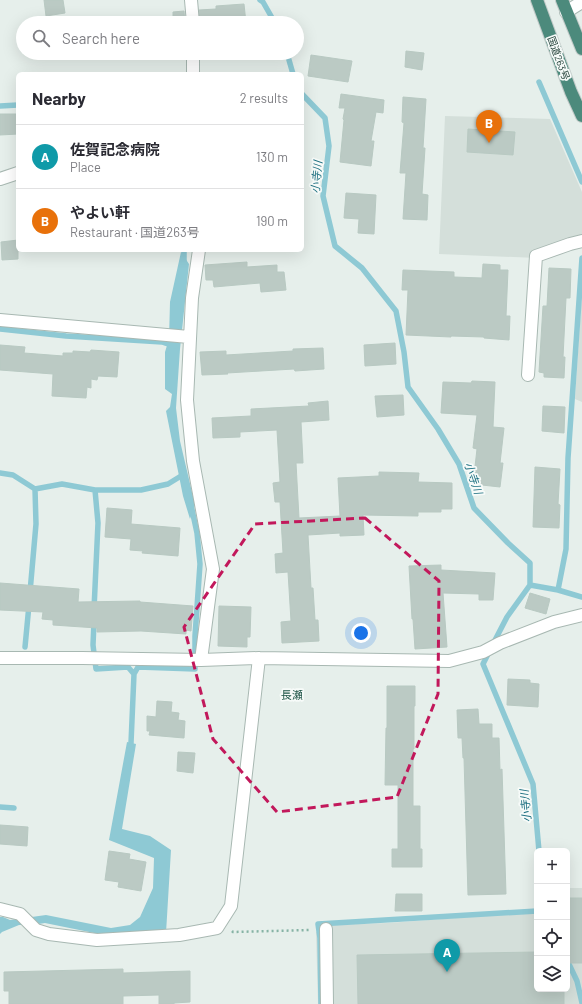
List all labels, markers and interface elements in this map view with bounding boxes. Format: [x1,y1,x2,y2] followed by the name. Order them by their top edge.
[16,16,304,60] search box
[30,27,52,49] icon: search
[62,29,140,47] text: Search here
[546,34,572,82] street label: 国道263号
[32,88,86,108] text: Nearby
[240,90,288,106] text: 2 results
[476,110,502,143] pin: B
[70,140,160,158] text: 佐賀記念病院
[41,149,49,165] text: A
[256,149,288,165] text: 130 m
[70,159,101,175] text: Place
[308,159,324,194] water label: 小寺川
[70,203,130,221] text: やよい軒
[41,213,49,229] text: B
[256,213,288,229] text: 190 m
[70,224,200,240] text: Restaurant · 国道263号
[462,460,486,497] water label: 小寺川
[351,623,371,643] your location
[281,688,303,701] district label: 長瀬
[517,788,533,823] water label: 小寺川
[534,848,570,992] map controls
[534,848,570,884] button: +
[534,884,570,920] button: −
[534,920,570,956] button: locate
[434,939,460,972] pin: A
[534,956,570,992] button: layers

